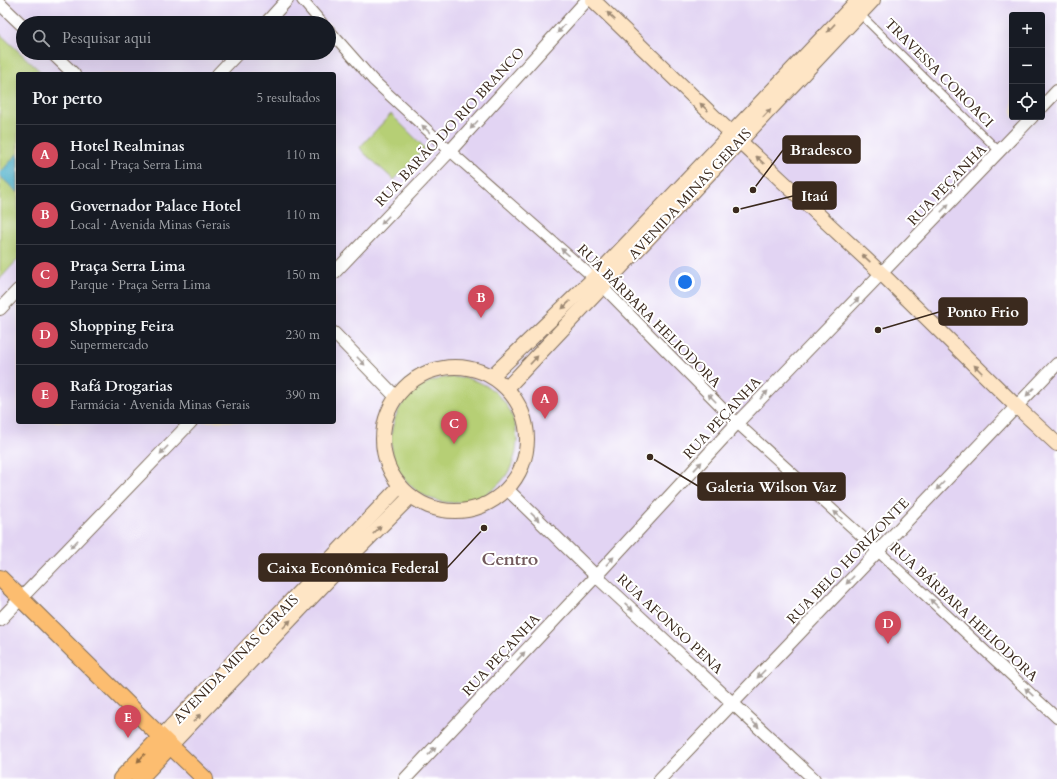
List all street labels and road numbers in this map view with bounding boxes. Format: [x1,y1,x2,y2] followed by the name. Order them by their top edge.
[880,14,998,132] street label: TRAVESSA COROACI
[371,43,529,211] street label: RUA BARÃO DO RIO BRANCO
[624,124,756,264] street label: AVENIDA MINAS GERAIS
[903,140,991,230] street label: RUA PEÇANHA
[573,240,725,392] street label: RUA BÁRBARA HELIODORA
[679,373,765,463] street label: RUA PEÇANHA
[783,494,914,628] street label: RUA BELO HORIZONTE
[887,539,1041,685] street label: RUA BÁRBARA HELIODORA
[613,570,727,678] street label: RUA AFONSO PENA
[169,590,303,728] street label: AVENIDA MINAS GERAIS
[458,610,544,700] street label: RUA PEÇANHA

